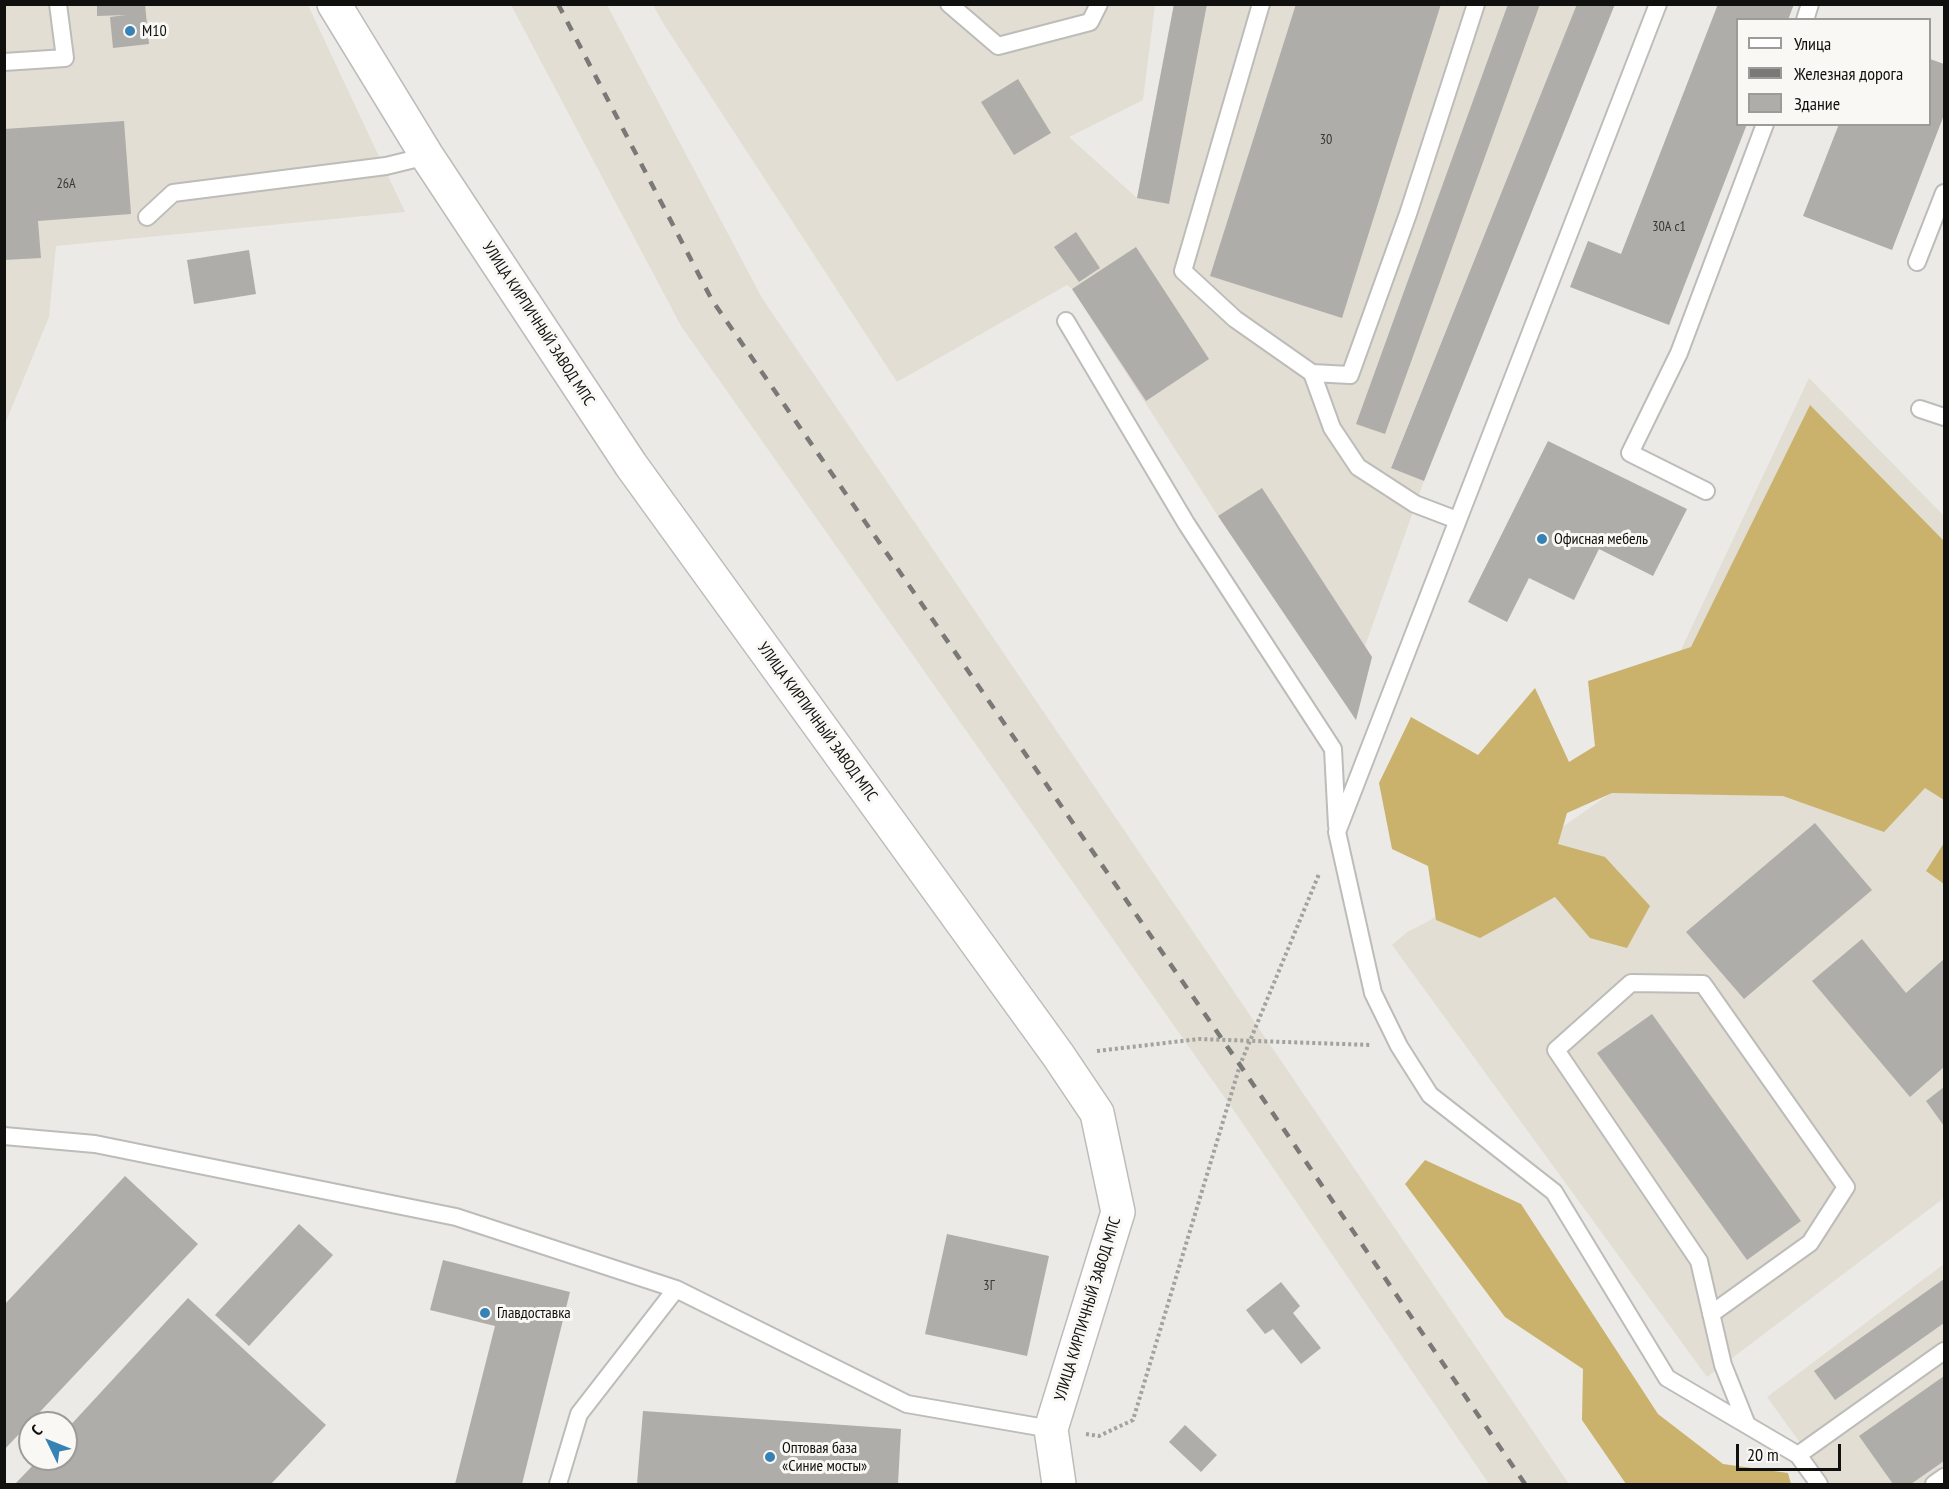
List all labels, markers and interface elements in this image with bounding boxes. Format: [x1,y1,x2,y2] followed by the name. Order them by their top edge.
[1736,18,1931,126] legend
[142,21,167,41] place label: M10
[123,24,137,38] marker: M10
[1794,32,1831,55] text: Улица
[1794,62,1903,85] text: Железная дорога
[1794,92,1840,115] text: Здание
[1320,132,1332,148] house number: 30
[56,176,76,192] house number: 26А
[1652,219,1686,235] house number: 30А с1
[478,239,598,409] street label: УЛИЦА КИРПИЧНЫЙ ЗАВОД МПС
[1554,529,1648,549] place label: Офисная мебель
[1535,532,1549,546] marker: Офисная мебель
[753,639,881,805] street label: УЛИЦА КИРПИЧНЫЙ ЗАВОД МПС
[1051,1215,1125,1403] street label: УЛИЦА КИРПИЧНЫЙ ЗАВОД МПС
[983,1278,995,1294] house number: 3Г
[497,1303,571,1323] place label: Главдоставка
[478,1306,492,1320] marker: Главдоставка
[18,1411,78,1471] north arrow
[26,1421,46,1440] text: С
[1739,1432,1844,1470] scale bar
[782,1438,867,1476] place label: Оптовая база «Синие мосты»
[1747,1443,1779,1466] text: 20 m
[763,1450,777,1464] marker: Оптовая база «Синие мосты»

